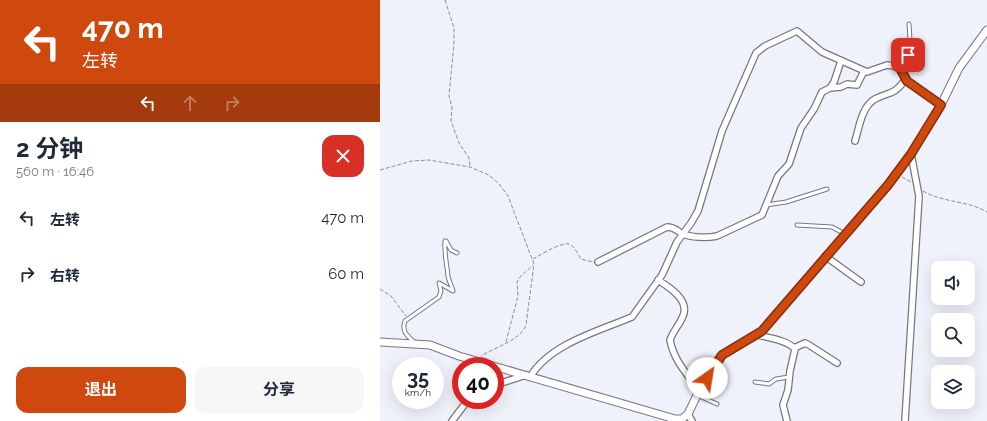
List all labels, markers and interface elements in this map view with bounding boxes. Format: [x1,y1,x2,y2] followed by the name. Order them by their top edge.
[82,12,164,45] text: 470 m
[16,16,68,68] icon: left
[891,38,925,72] pin
[897,44,919,66] icon: arrive
[82,50,118,71] text: 左转
[137,92,159,114] icon: left
[179,92,201,114] icon: ahead
[221,92,243,114] icon: right
[16,134,83,163] text: 2 分钟
[322,135,364,177] button: close
[16,164,94,179] text: 560 m · 16:46
[16,207,38,229] icon: left
[321,209,364,227] text: 470 m
[50,211,80,229] text: 左转
[931,261,975,409] map controls
[931,261,975,305] button: sound
[16,263,38,285] icon: right
[328,265,364,283] text: 60 m
[50,267,80,285] text: 右转
[931,313,975,357] button: search
[452,357,504,409] speed limit sign: 40
[686,357,728,399] position arrow
[931,365,975,409] button: layers
[407,366,429,390] text: 35
[16,367,186,413] button: 退出
[194,367,364,413] button: 分享
[405,387,431,398] text: km/h

